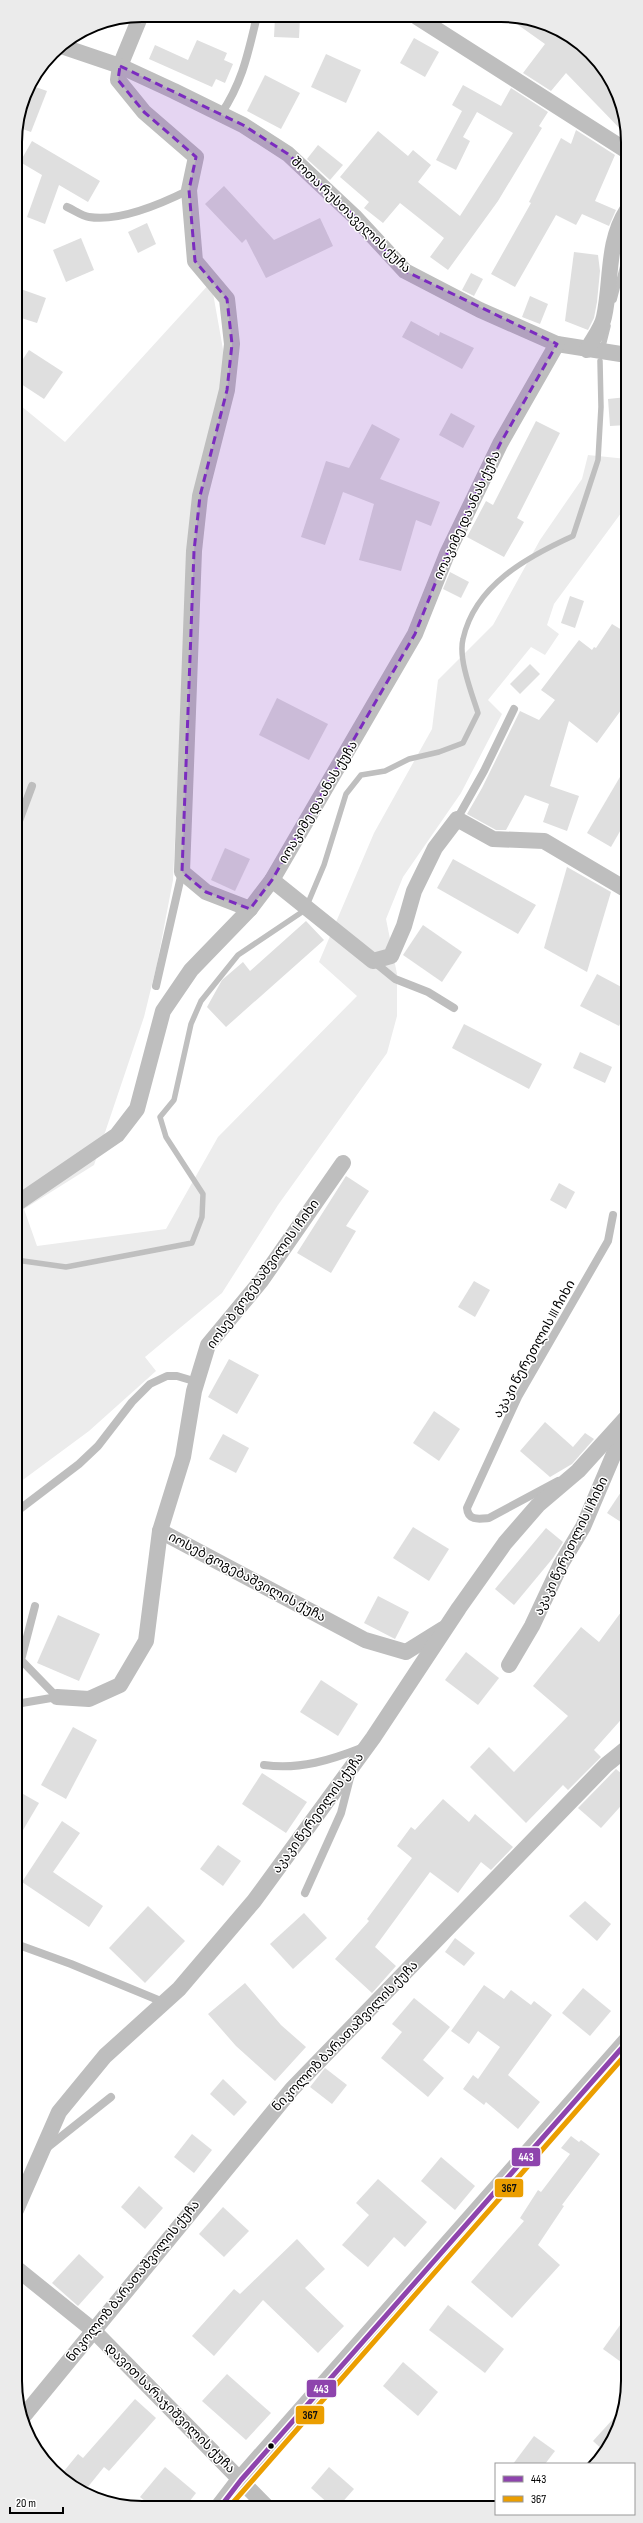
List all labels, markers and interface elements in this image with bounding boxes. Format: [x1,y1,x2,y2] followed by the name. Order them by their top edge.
[288,154,414,276] street label: შოთა რუსთაველის ქუჩა
[430,448,504,582] street label: იოაკიმე და ანას ქუჩა
[275,738,361,866] street label: იოაკიმე და ანას ქუჩა
[203,1196,323,1352] street label: იოსებ გოგებაშვილის I ჩიხი
[489,1277,579,1421] street label: აკაკი წერეთლის III ჩიხი
[530,1474,612,1618] street label: აკაკი წერეთლის II ჩიხი
[166,1529,328,1625] street label: იოსებ გოგებაშვილის ქუჩა
[269,1750,367,1876] street label: აკაკი წერეთლის ქუჩა
[269,1957,421,2115] street label: ნიკოლოზ ბარათაშვილის ქუჩა
[511,2147,541,2167] line badge: 443
[518,2151,534,2164] text: 443
[494,2178,524,2198] line badge: 367
[502,2182,517,2195] text: 367
[63,2197,203,2365] street label: ნიკოლოზ ბარათაშვილის ქუჩა
[101,2339,239,2477] street label: დავით სარაჯიშვილის ქუჩა
[306,2379,337,2398] line badge: 443
[313,2383,329,2396] text: 443
[295,2405,325,2425] line badge: 367
[303,2409,318,2422] text: 367
[266,2441,276,2451] unlabelled marker
[495,2463,635,2515] legend
[531,2472,546,2487] text: 443
[10,2489,63,2515] scale bar
[531,2492,546,2507] text: 367
[16,2496,36,2511] text: 20 m

